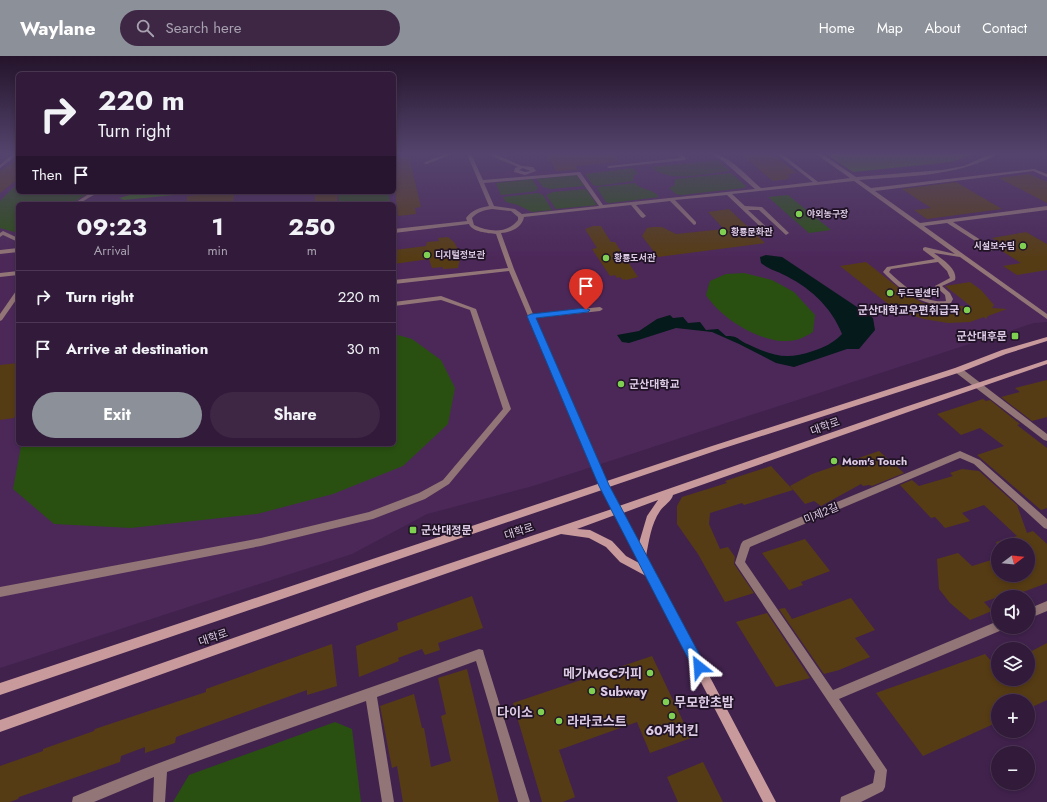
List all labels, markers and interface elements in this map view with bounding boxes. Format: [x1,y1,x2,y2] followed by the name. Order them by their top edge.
[120,10,400,46] search box
[20,15,96,42] text: Waylane
[134,17,156,39] icon: search
[166,17,241,39] text: Search here
[819,18,855,38] text: Home
[877,18,903,38] text: Map
[925,18,960,38] text: About
[982,18,1027,38] text: Contact
[98,80,185,121] text: 220 m
[32,88,84,140] icon: right
[98,118,170,144] text: Turn right
[32,164,62,186] text: Then
[70,164,92,186] icon: arrive
[807,207,848,220] place label: 야외농구장
[77,209,147,244] text: 09:23
[211,209,224,244] text: 1
[288,209,335,244] text: 250
[794,209,804,219] marker: 야외농구장
[731,225,773,238] place label: 황룡문화관
[718,227,728,237] marker: 황룡문화관
[974,239,1015,252] place label: 시설보수팀
[94,241,130,260] text: Arrival
[207,241,228,260] text: min
[307,241,317,260] text: m
[1018,241,1028,251] marker: 시설보수팀
[435,248,485,261] place label: 디지털정보관
[422,250,432,260] marker: 디지털정보관
[614,251,656,264] place label: 황룡도서관
[601,253,611,263] marker: 황룡도서관
[569,269,603,310] pin
[575,275,597,297] icon: arrive
[32,286,54,308] icon: right
[66,286,134,308] text: Turn right
[338,286,380,308] text: 220 m
[897,286,939,299] place label: 두드림센터
[885,288,895,298] marker: 두드림센터
[858,302,959,318] place label: 군산대학교우편취급국
[962,305,972,315] marker: 군산대학교우편취급국
[956,328,1007,344] place label: 군산대후문
[1010,331,1020,341] marker: 군산대후문
[32,338,54,360] icon: arrive
[66,338,208,360] text: Arrive at destination
[347,338,380,360] text: 30 m
[629,376,680,392] place label: 군산대학교
[616,379,626,389] marker: 군산대학교
[32,392,202,438] button: Exit
[210,392,380,438] button: Share
[808,413,842,439] street label: 대학로
[842,453,907,469] place label: Mom's Touch
[829,456,839,466] marker: Mom's Touch
[801,498,841,528] street label: 미제2길
[502,519,536,543] street label: 대학로
[421,522,472,538] place label: 군산대정문
[408,525,418,535] marker: 군산대정문
[991,538,1035,582] north arrow
[991,538,1035,790] map controls
[991,590,1035,634] button: sound
[196,624,230,650] street label: 대학로
[991,642,1035,686] button: layers
[678,646,720,688] position arrow
[563,664,642,683] place label: 메가MGC커피
[645,668,655,678] marker: 메가MGC커피
[600,682,647,701] place label: Subway
[587,686,597,696] marker: Subway
[674,693,734,712] place label: 무모한초밥
[991,694,1035,738] button: +
[661,697,671,707] marker: 무모한초밥
[497,703,533,722] place label: 다이소
[536,707,546,717] marker: 다이소
[667,711,677,721] marker: 60계치킨
[567,712,627,731] place label: 라라코스트
[554,716,564,726] marker: 라라코스트
[645,721,699,740] place label: 60계치킨
[991,746,1035,790] button: −

